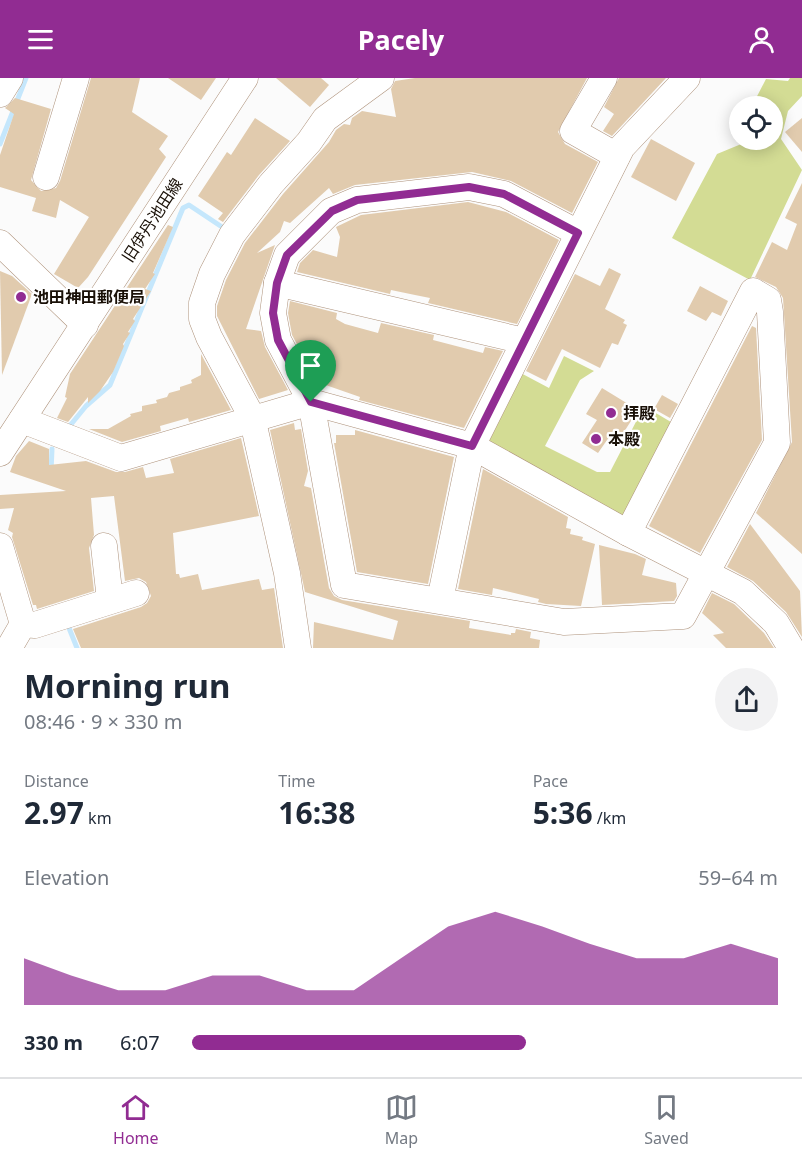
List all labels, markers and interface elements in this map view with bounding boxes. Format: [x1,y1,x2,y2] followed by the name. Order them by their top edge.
[358,21,444,58] text: Pacely
[24,23,57,56] icon: menu
[745,23,778,56] icon: person
[729,96,783,150] map controls
[729,96,783,150] button: locate
[117,174,187,266] street label: 旧伊丹池田線
[33,286,145,308] place label: 池田神田郵便局
[14,290,28,304] marker: 池田神田郵便局
[285,340,336,402] pin
[294,349,327,382] icon: arrive
[623,402,655,424] place label: 拝殿
[604,406,618,420] marker: 拝殿
[608,428,640,450] place label: 本殿
[589,432,603,446] marker: 本殿
[24,663,230,708] text: Morning run
[715,668,778,731] button: share
[24,708,182,735] text: 08:46 · 9 × 330 m
[24,770,89,792] text: Distance
[278,770,315,792] text: Time
[533,770,568,792] text: Pace
[24,792,84,833] text: 2.97
[278,792,355,833] text: 16:38
[533,792,593,833] text: 5:36
[84,807,112,829] text: km
[593,807,626,829] text: /km
[24,864,109,891] text: Elevation
[698,864,778,891] text: 59–64 m
[24,1029,83,1056] text: 330 m
[120,1029,160,1056] text: 6:07
[113,1091,159,1149] tab: Home
[385,1091,418,1149] tab: Map
[644,1091,689,1149] tab: Saved

